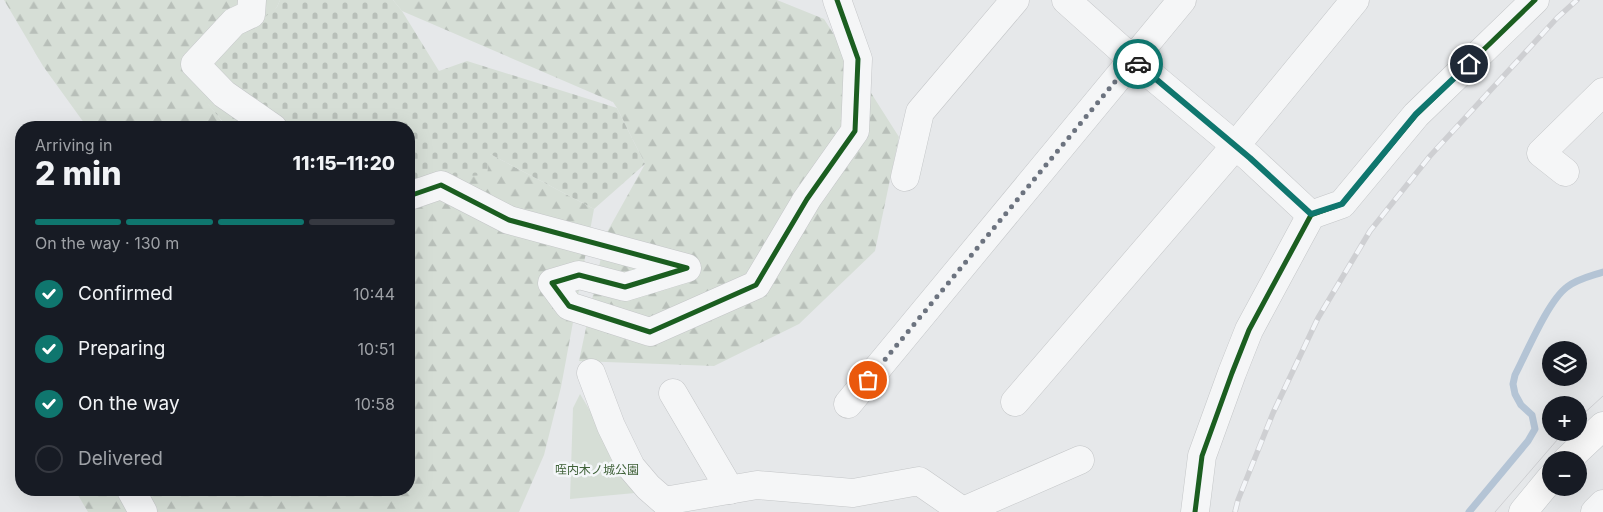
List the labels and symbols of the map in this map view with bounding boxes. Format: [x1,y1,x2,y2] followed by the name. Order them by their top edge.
[1113,39,1163,89] courier
[1448,43,1490,85] pin
[847,359,889,401] pin
[555,462,639,477] park label: 咥内木ノ城公園

